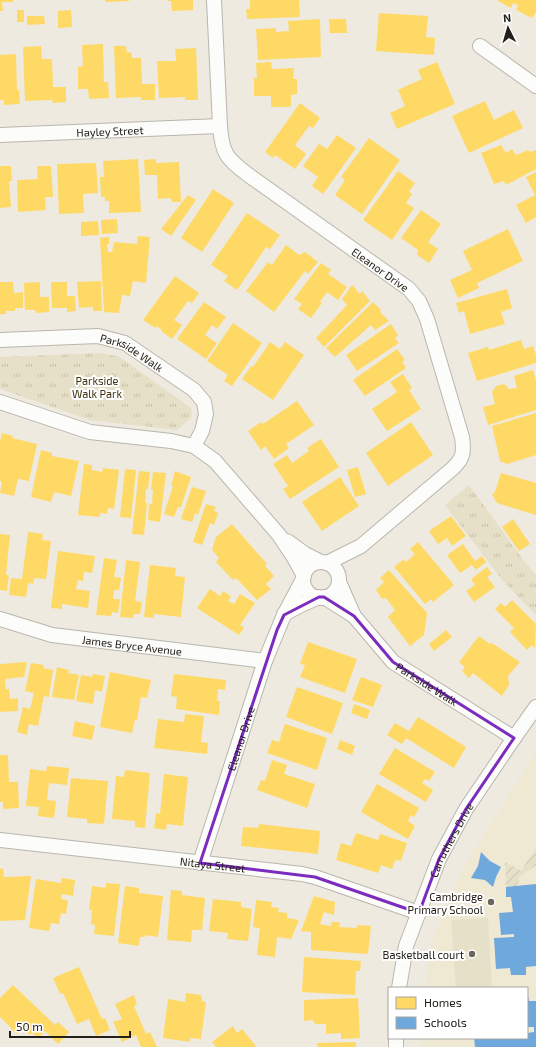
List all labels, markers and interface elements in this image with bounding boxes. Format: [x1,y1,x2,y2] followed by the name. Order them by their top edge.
[488,8,528,48] north arrow
[503,11,512,24] text: N
[76,123,144,138] street label: Hayley Street
[350,244,412,294] street label: Eleanor Drive
[99,330,166,374] street label: Parkside Walk
[72,374,122,400] park label: Parkside Walk Park
[81,632,183,657] street label: James Bryce Avenue
[394,659,461,708] street label: Parkside Walk
[224,704,257,772] street label: Eleanor Drive
[426,800,475,879] street label: Carruthers Drive
[179,854,246,874] street label: Nitaya Street
[408,890,484,916] place label: Cambridge Primary School
[486,897,496,907] marker: Cambridge Primary School
[383,948,464,961] place label: Basketball court
[467,949,477,959] marker: Basketball court
[388,987,528,1039] legend
[424,995,462,1009] text: Homes
[10,1013,130,1039] scale bar
[424,1015,467,1029] text: Schools
[16,1019,43,1033] text: 50 m

